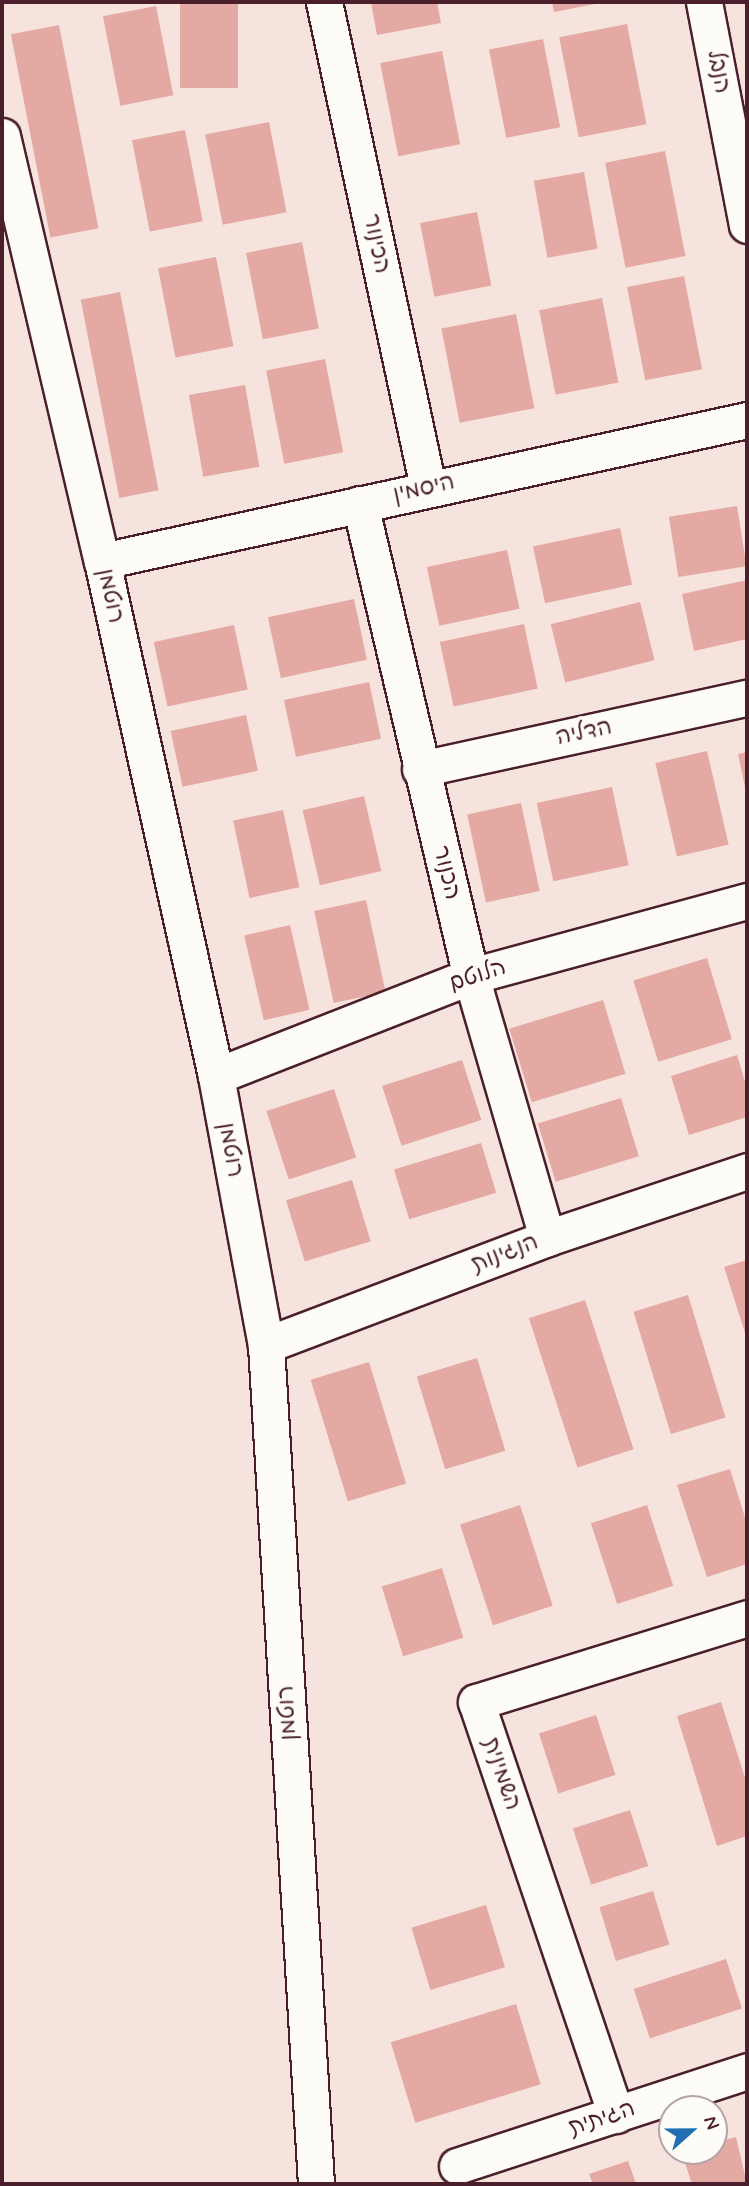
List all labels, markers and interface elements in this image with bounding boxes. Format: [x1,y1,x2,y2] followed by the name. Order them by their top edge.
[700,48,736,96] street label: הנבל
[356,212,396,276] street label: הכינור
[391,469,457,509] street label: היסמין
[91,566,129,626] street label: רוטמן
[554,714,614,752] street label: הדליה
[426,843,466,903] street label: הכנור
[446,954,510,998] street label: הלוטם
[212,1120,248,1180] street label: רוטמן
[468,1229,542,1279] street label: הנגינות
[273,1685,303,1741] street label: רוטמן
[476,1734,526,1814] street label: השמינית
[565,2095,639,2143] street label: הגיתית
[658,2095,728,2165] north arrow
[697,2113,725,2133] text: N

